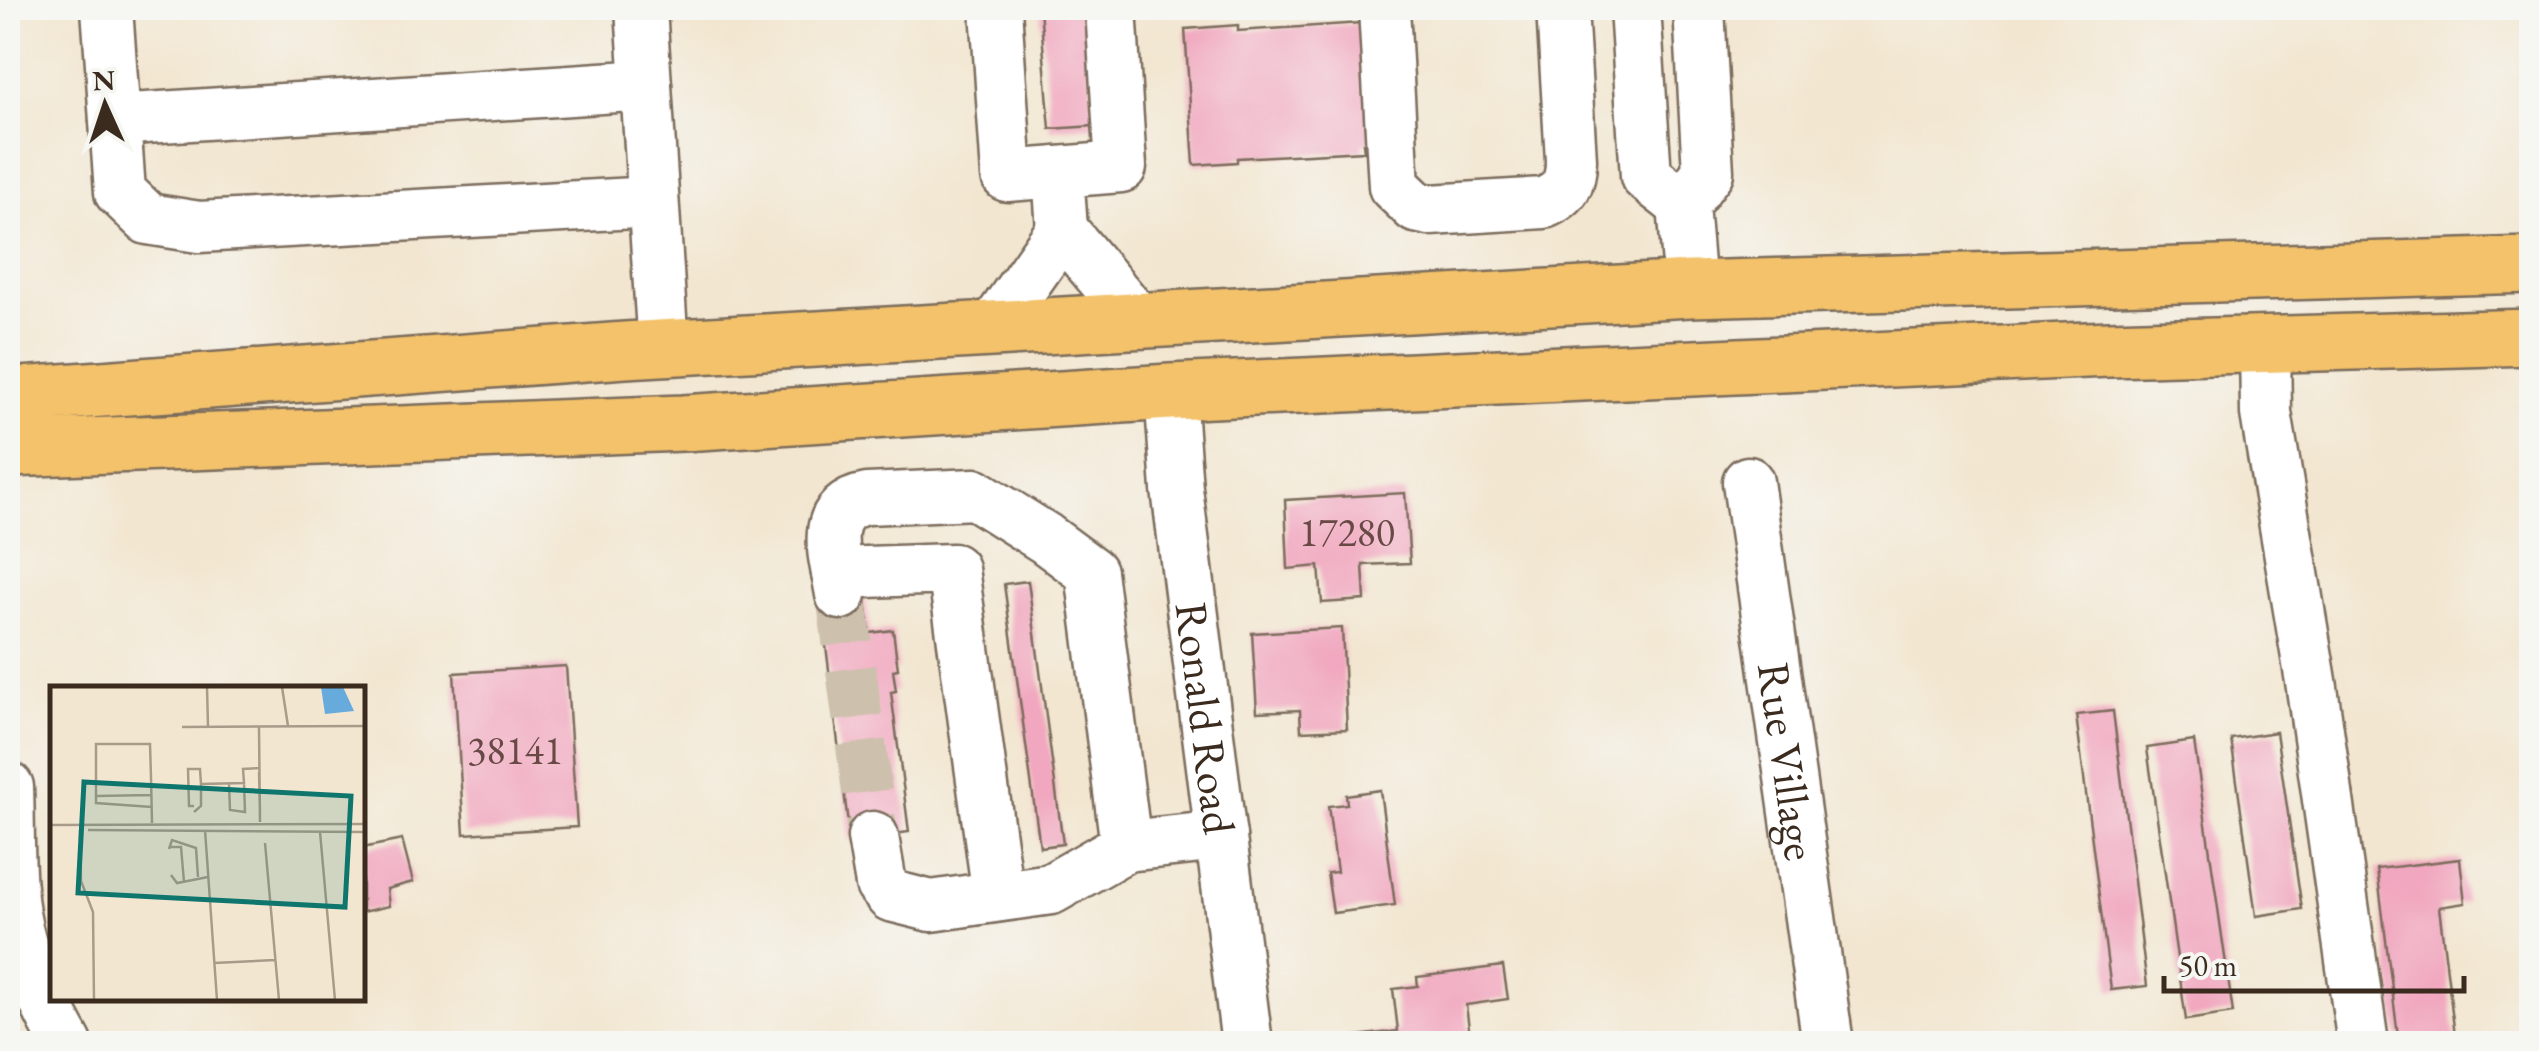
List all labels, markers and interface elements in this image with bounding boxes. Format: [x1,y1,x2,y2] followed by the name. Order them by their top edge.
[55,55,155,155] north arrow
[91,61,116,99] text: N
[1299,506,1395,558] house number: 17280
[1163,599,1249,837] street label: Ronald Road
[1745,658,1831,864] street label: Rue Village
[50,686,365,1001] inset map
[467,724,563,776] house number: 38141
[2164,931,2464,993] scale bar
[2179,946,2237,985] text: 50 m

